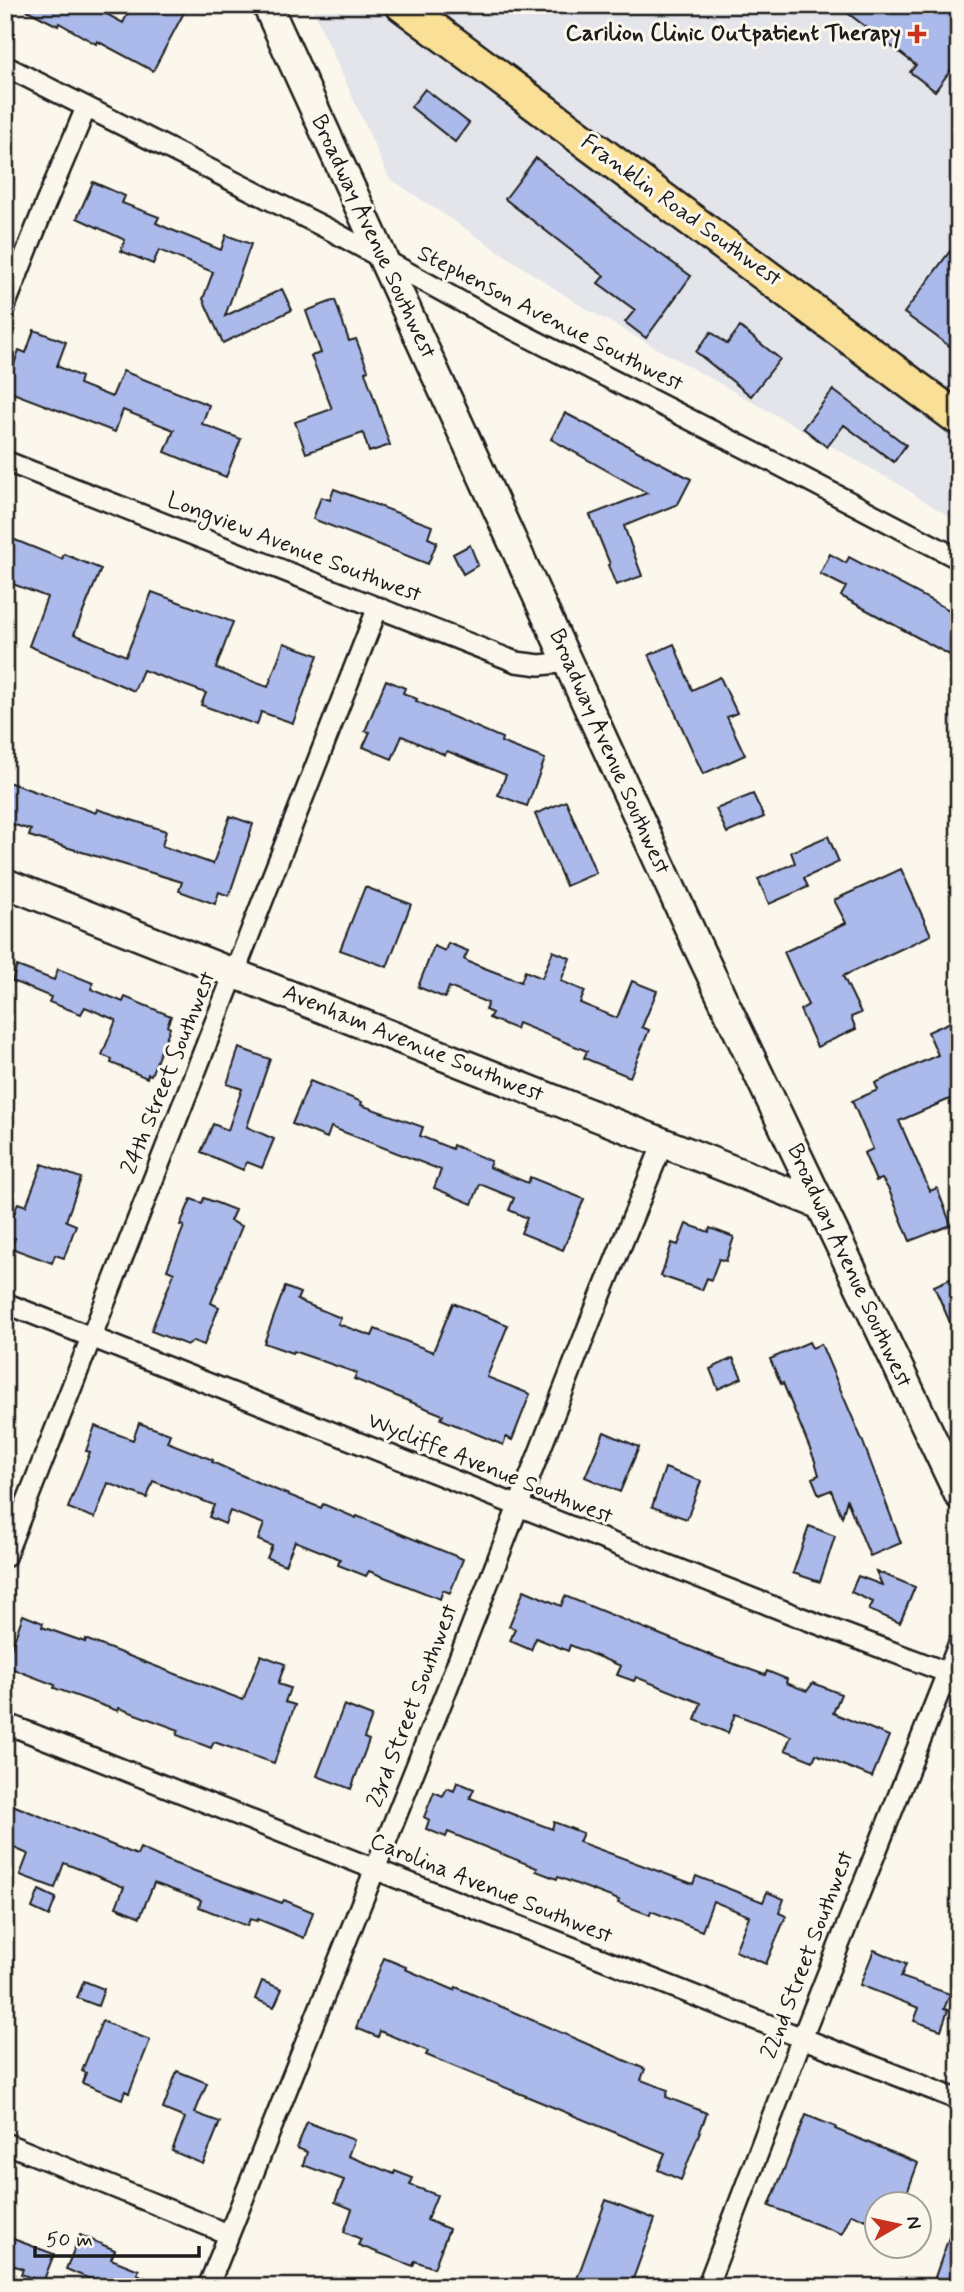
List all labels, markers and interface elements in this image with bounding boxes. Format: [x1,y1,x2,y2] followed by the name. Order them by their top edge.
[566,19,901,49] place label: Carilion Clinic Outpatient Therapy
[907,24,927,44] marker: Carilion Clinic Outpatient Therapy
[303,110,443,364] street label: Broadway Avenue Southwest
[574,128,788,294] street label: Franklin Road Southwest
[412,239,688,399] street label: Stephenson Avenue Southwest
[162,486,426,612] street label: Longview Avenue Southwest
[541,624,677,880] street label: Broadway Avenue Southwest
[115,967,223,1179] street label: 24th Street Southwest
[278,978,548,1110] street label: Avenham Avenue Southwest
[779,1139,919,1393] street label: Broadway Avenue Southwest
[363,1406,617,1532] street label: Wycliffe Avenue Southwest
[360,1600,466,1812] street label: 23rd Street Southwest
[365,1826,617,1952] street label: Carolina Avenue Southwest
[754,1847,862,2063] street label: 22nd Street Southwest
[862,2190,932,2260] north arrow
[900,2214,927,2231] text: N
[35,2215,200,2259] scale bar
[46,2226,93,2254] text: 50 m

